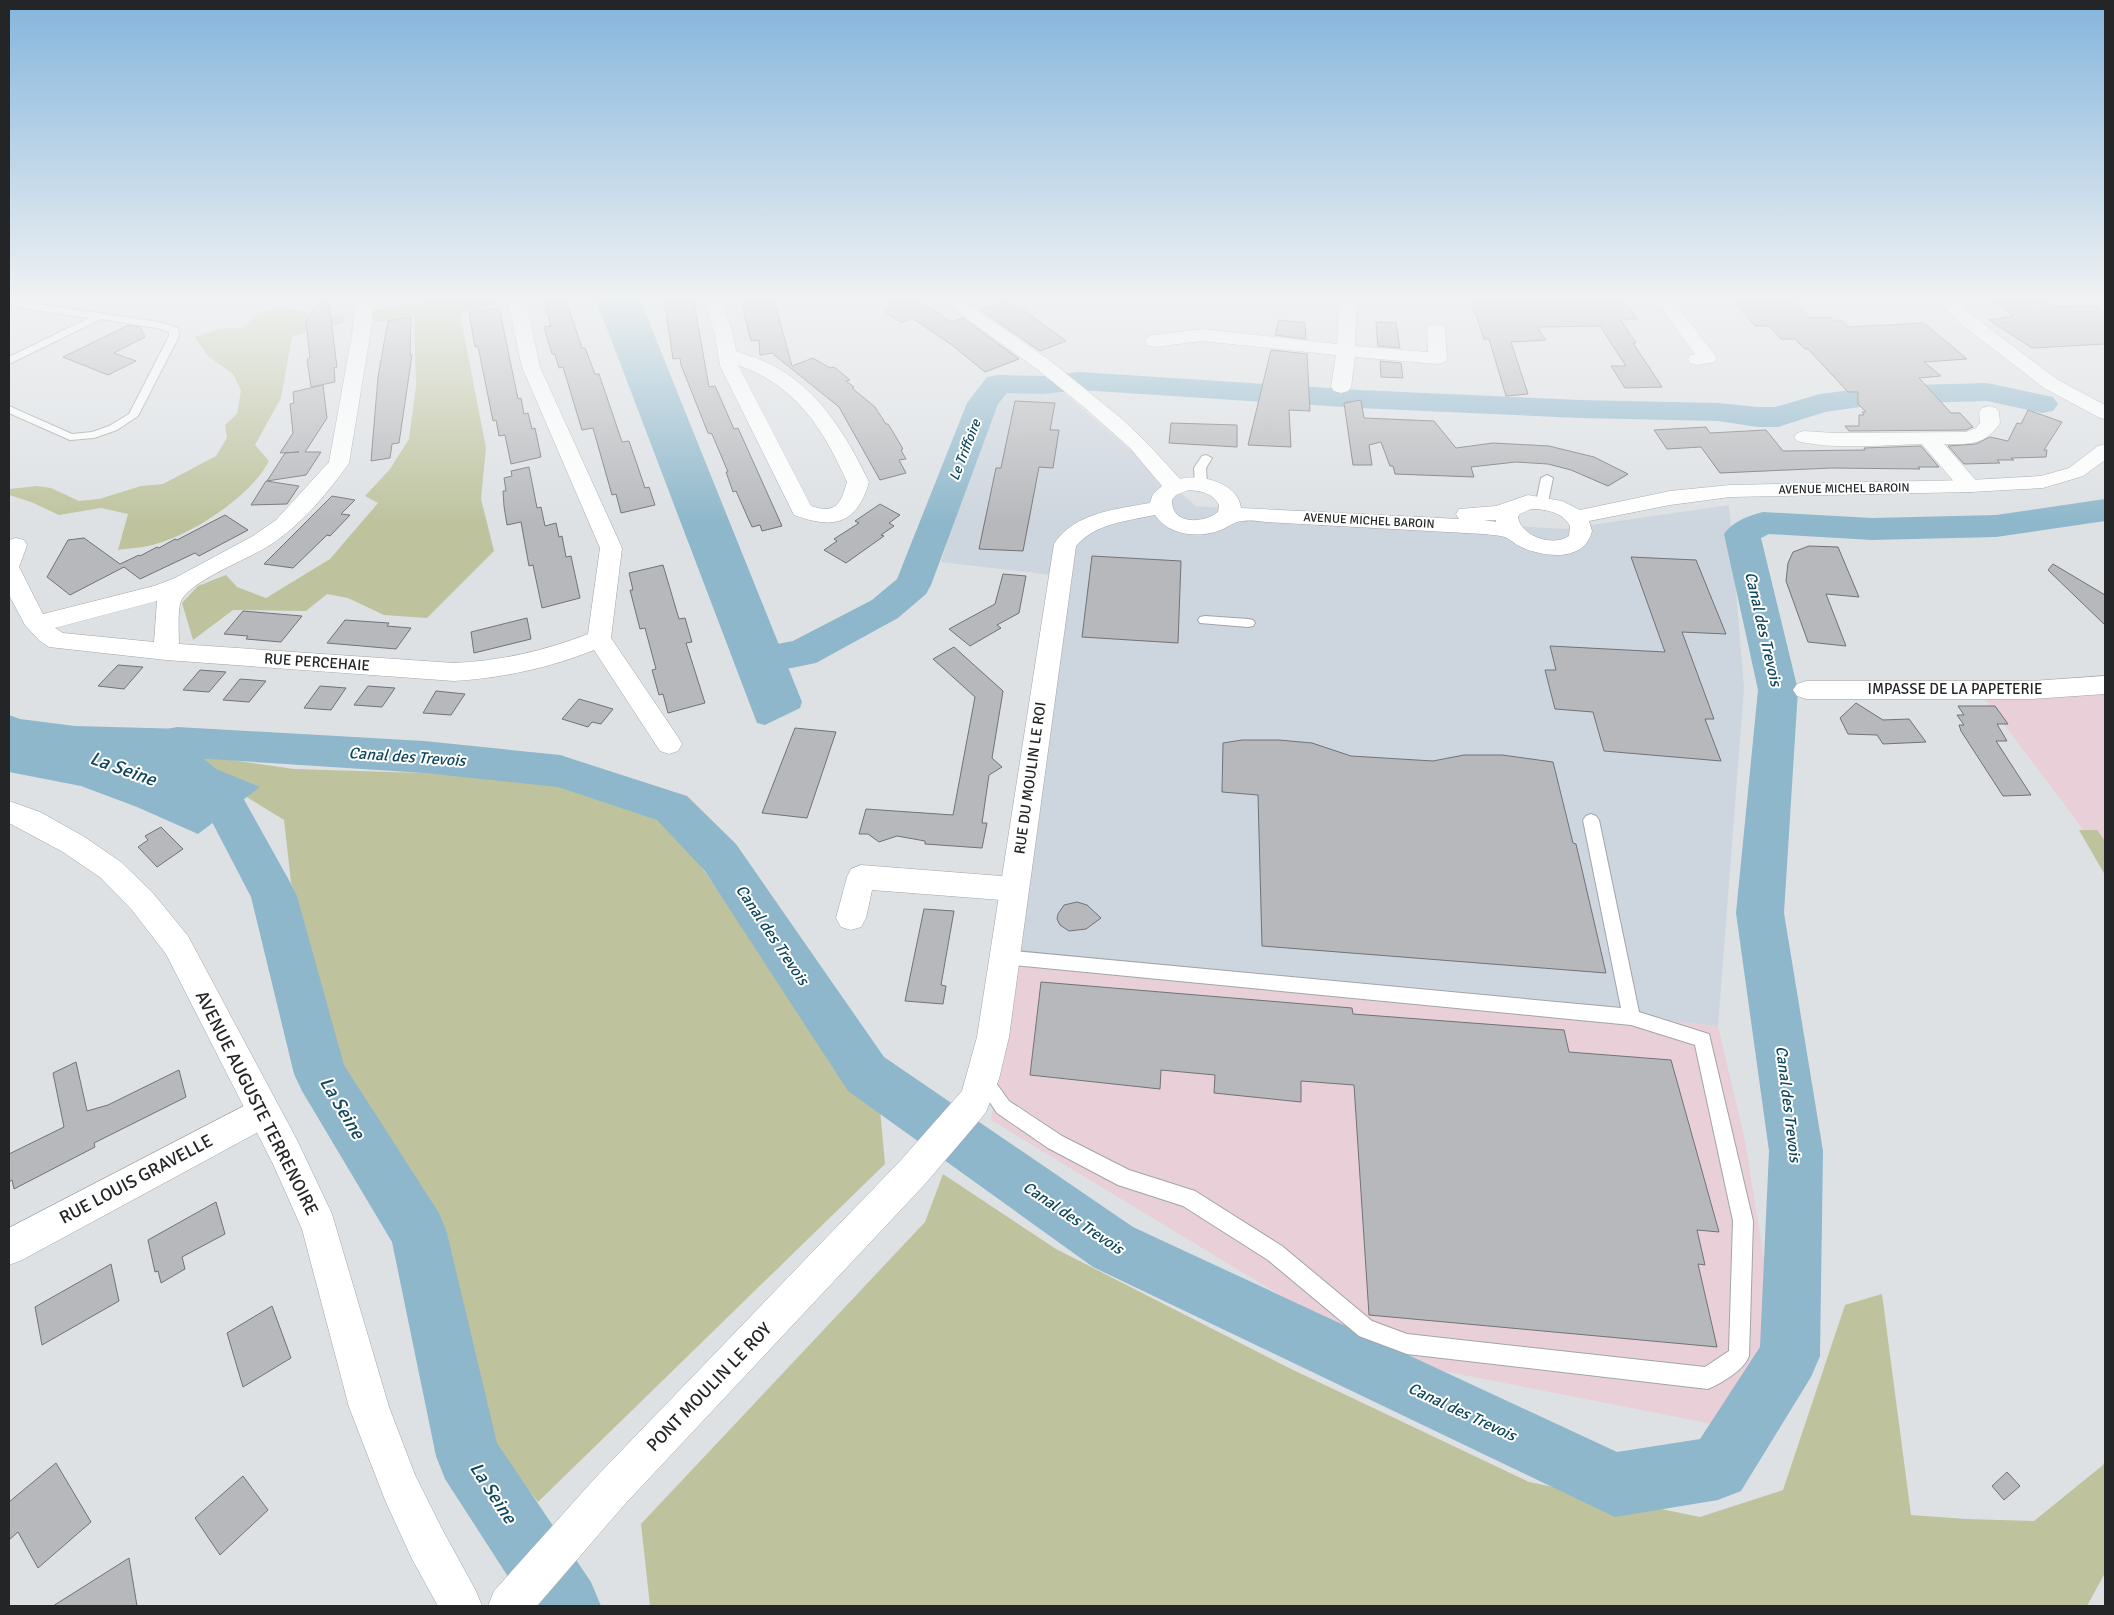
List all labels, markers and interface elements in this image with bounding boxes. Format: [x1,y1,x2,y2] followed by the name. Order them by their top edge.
[946,416,985,483] water label: Le Triffoire
[1778,480,1910,498] street label: AVENUE MICHEL BAROIN
[1303,510,1435,532] street label: AVENUE MICHEL BAROIN
[1740,570,1786,690] water label: Canal des Trevois
[263,649,371,675] street label: RUE PERCEHAIE
[1868,680,2042,698] street label: IMPASSE DE LA PAPETERIE
[1010,701,1050,855] street label: RUE DU MOULIN LE ROI
[348,743,468,771] water label: Canal des Trevois
[87,746,161,793] water label: La Seine
[731,881,814,991] water label: Canal des Trevois
[191,987,323,1219] street label: AVENUE AUGUSTE TERRENOIRE
[1771,1045,1805,1165] water label: Canal des Trevois
[314,1072,371,1145] water label: La Seine
[56,1129,216,1229] street label: RUE LOUIS GRAVELLE
[1019,1177,1129,1260] water label: Canal des Trevois
[642,1318,776,1456] street label: PONT MOULIN LE ROY
[1405,1378,1521,1447] water label: Canal des Trevois
[464,1458,523,1530] water label: La Seine

